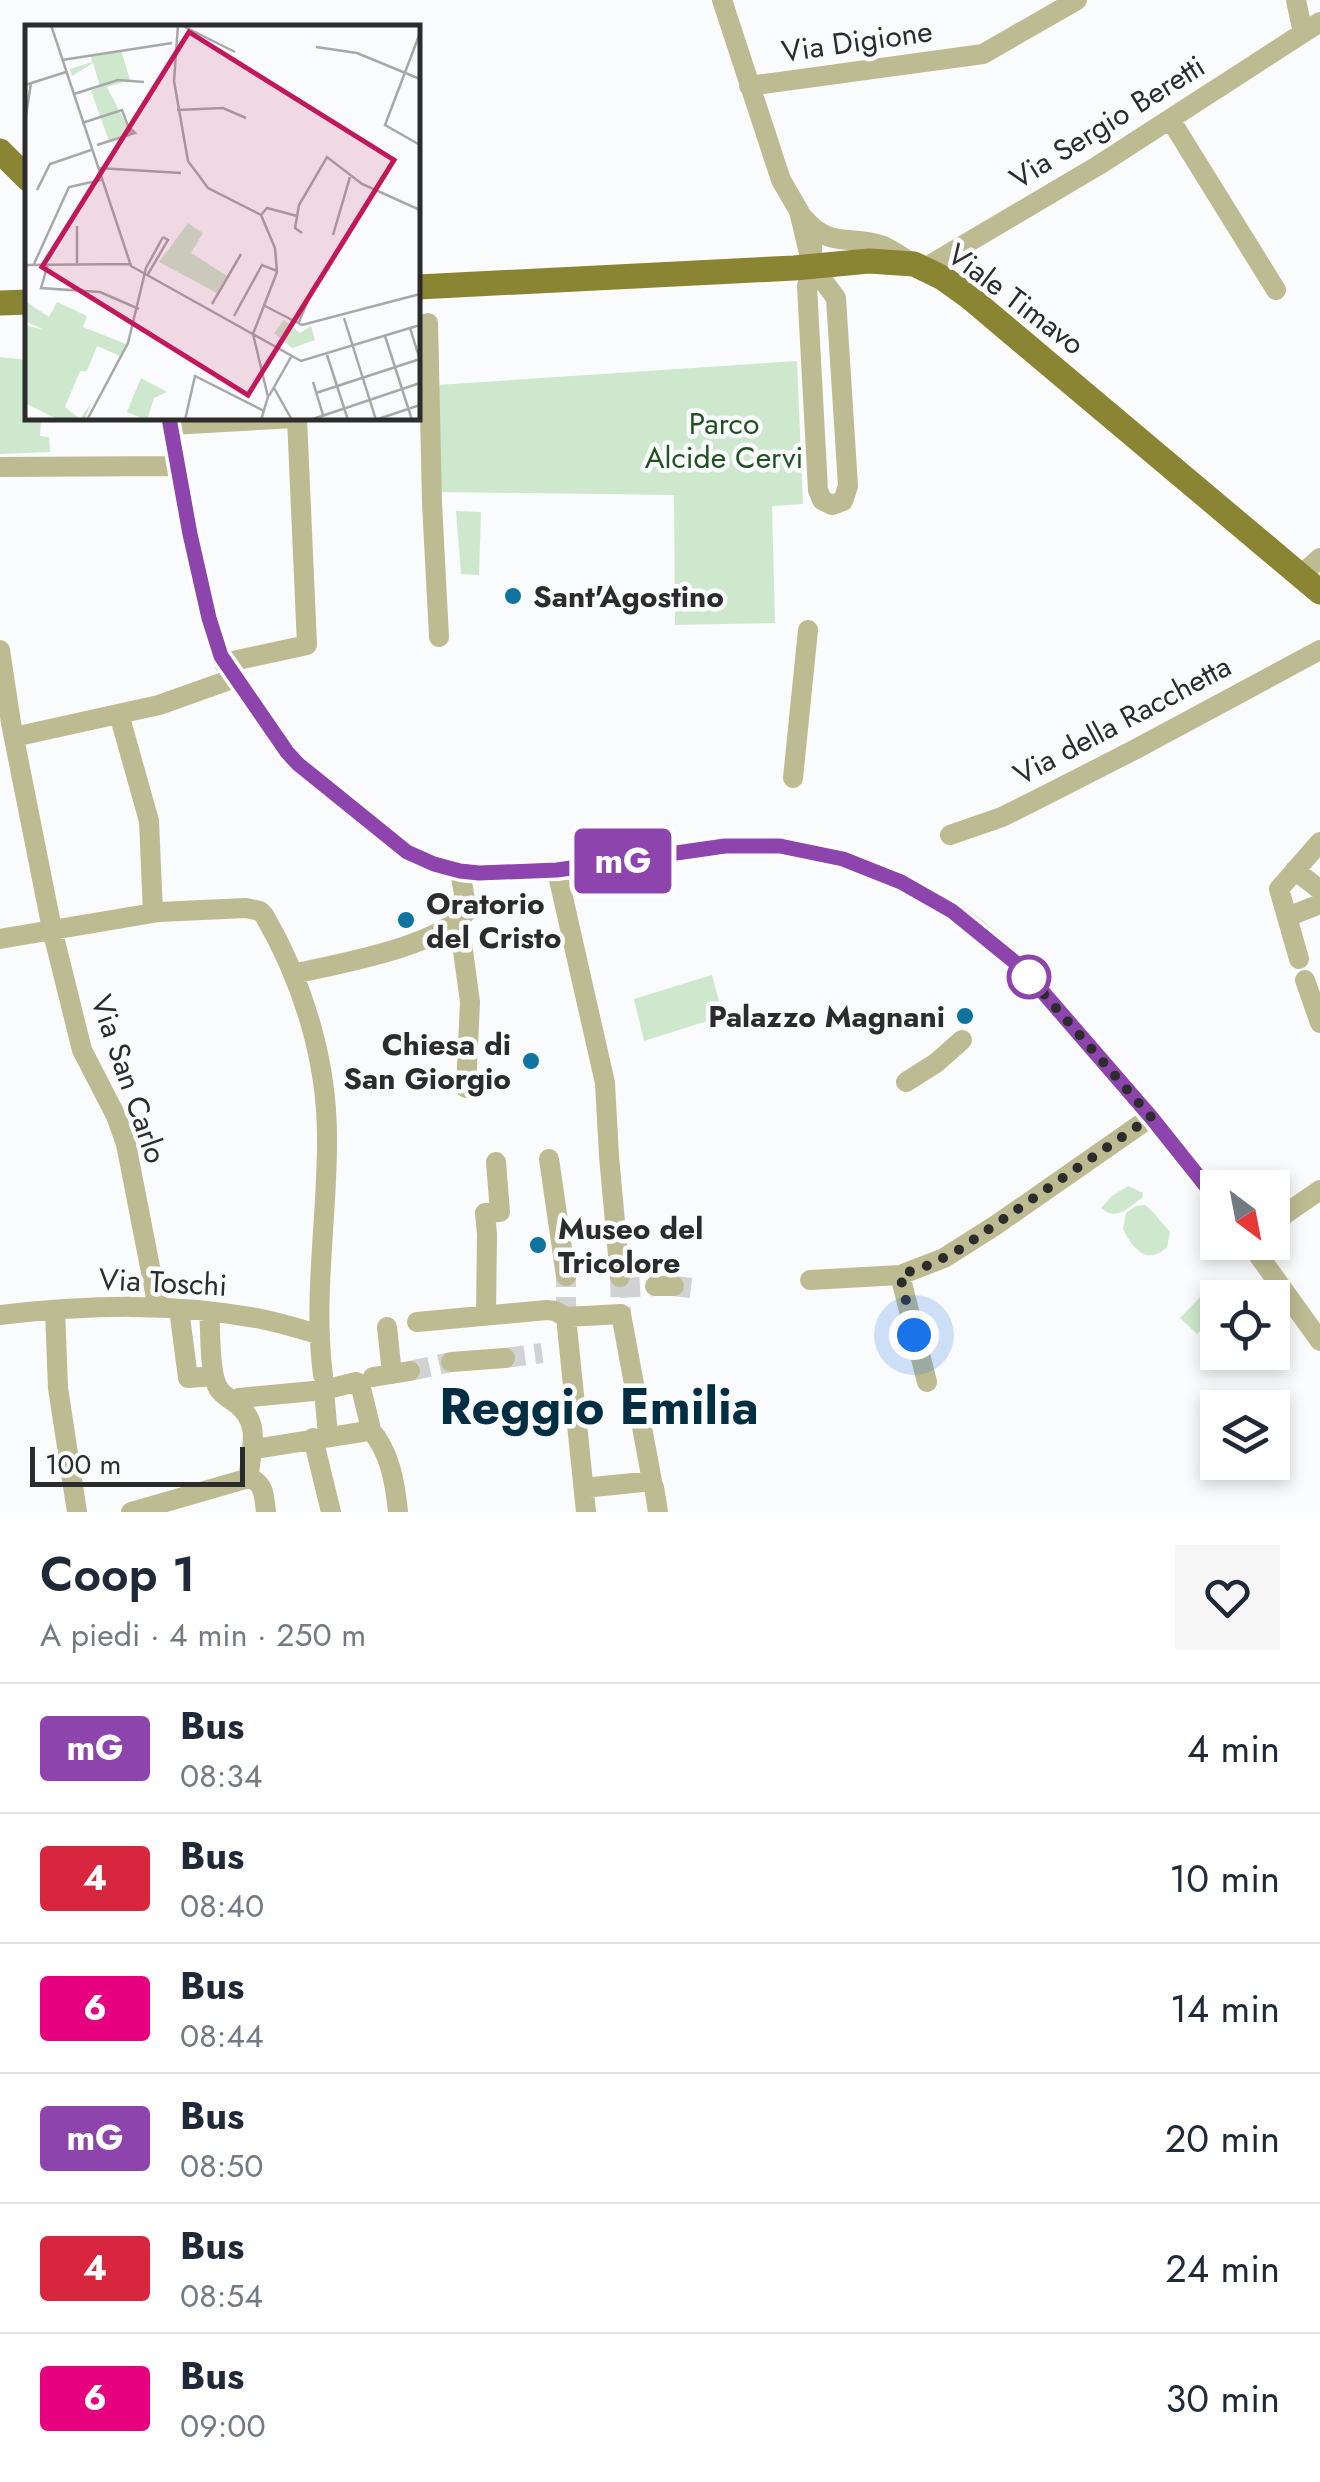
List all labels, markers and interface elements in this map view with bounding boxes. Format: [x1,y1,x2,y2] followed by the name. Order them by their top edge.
[779,9,935,73] street label: Via Digione
[25,25,420,420] inset map
[1001,45,1213,199] street label: Via Sergio Beretti
[938,233,1094,365] street label: Viale Timavo
[645,402,803,479] park label: Parco Alcide Cervi
[533,575,724,618] place label: Sant'Agostino
[502,585,524,607] marker: Sant'Agostino
[1006,645,1238,795] street label: Via della Racchetta
[578,828,668,894] line badge: mG
[594,836,652,886] text: mG
[426,882,561,959] place label: Oratorio del Cristo
[395,909,417,931] marker: Oratorio del Cristo
[1008,956,1050,998] unlabelled marker
[80,989,178,1169] street label: Via San Carlo
[708,995,945,1038] place label: Palazzo Magnani
[954,1005,976,1027] marker: Palazzo Magnani
[343,1023,511,1100] place label: Chiesa di San Giorgio
[520,1050,542,1072] marker: Chiesa di San Giorgio
[1200,1170,1290,1260] north arrow
[1200,1170,1290,1480] map controls
[558,1207,703,1284] place label: Museo del Tricolore
[527,1234,549,1256] marker: Museo del Tricolore
[98,1257,228,1307] street label: Via Toschi
[1200,1280,1290,1370] button: locate
[889,1310,939,1360] your location
[439,1370,759,1443] district label: Reggio Emilia
[1200,1390,1290,1480] button: layers
[30,1442,245,1486] scale bar
[45,1444,121,1485] text: 100 m
[40,1540,196,1609] text: Coop 1
[1175,1545,1280,1650] button: heart
[40,1612,366,1658] text: A piedi · 4 min · 250 m
[180,1698,244,1753] text: Bus
[1187,1721,1280,1776] text: 4 min
[66,1723,124,1773] text: mG
[180,1753,262,1799] text: 08:34
[180,1828,244,1883] text: Bus
[1169,1851,1280,1906] text: 10 min
[83,1853,107,1903] text: 4
[180,1883,264,1929] text: 08:40
[180,1958,244,2013] text: Bus
[1170,1981,1280,2036] text: 14 min
[83,1983,107,2033] text: 6
[180,2013,264,2059] text: 08:44
[180,2088,244,2143] text: Bus
[1165,2111,1280,2166] text: 20 min
[66,2113,124,2163] text: mG
[180,2143,264,2189] text: 08:50
[180,2218,244,2273] text: Bus
[1165,2241,1280,2296] text: 24 min
[83,2243,107,2293] text: 4
[180,2273,263,2319] text: 08:54
[180,2348,244,2403] text: Bus
[1166,2371,1280,2426] text: 30 min
[83,2373,107,2423] text: 6
[180,2403,266,2449] text: 09:00

